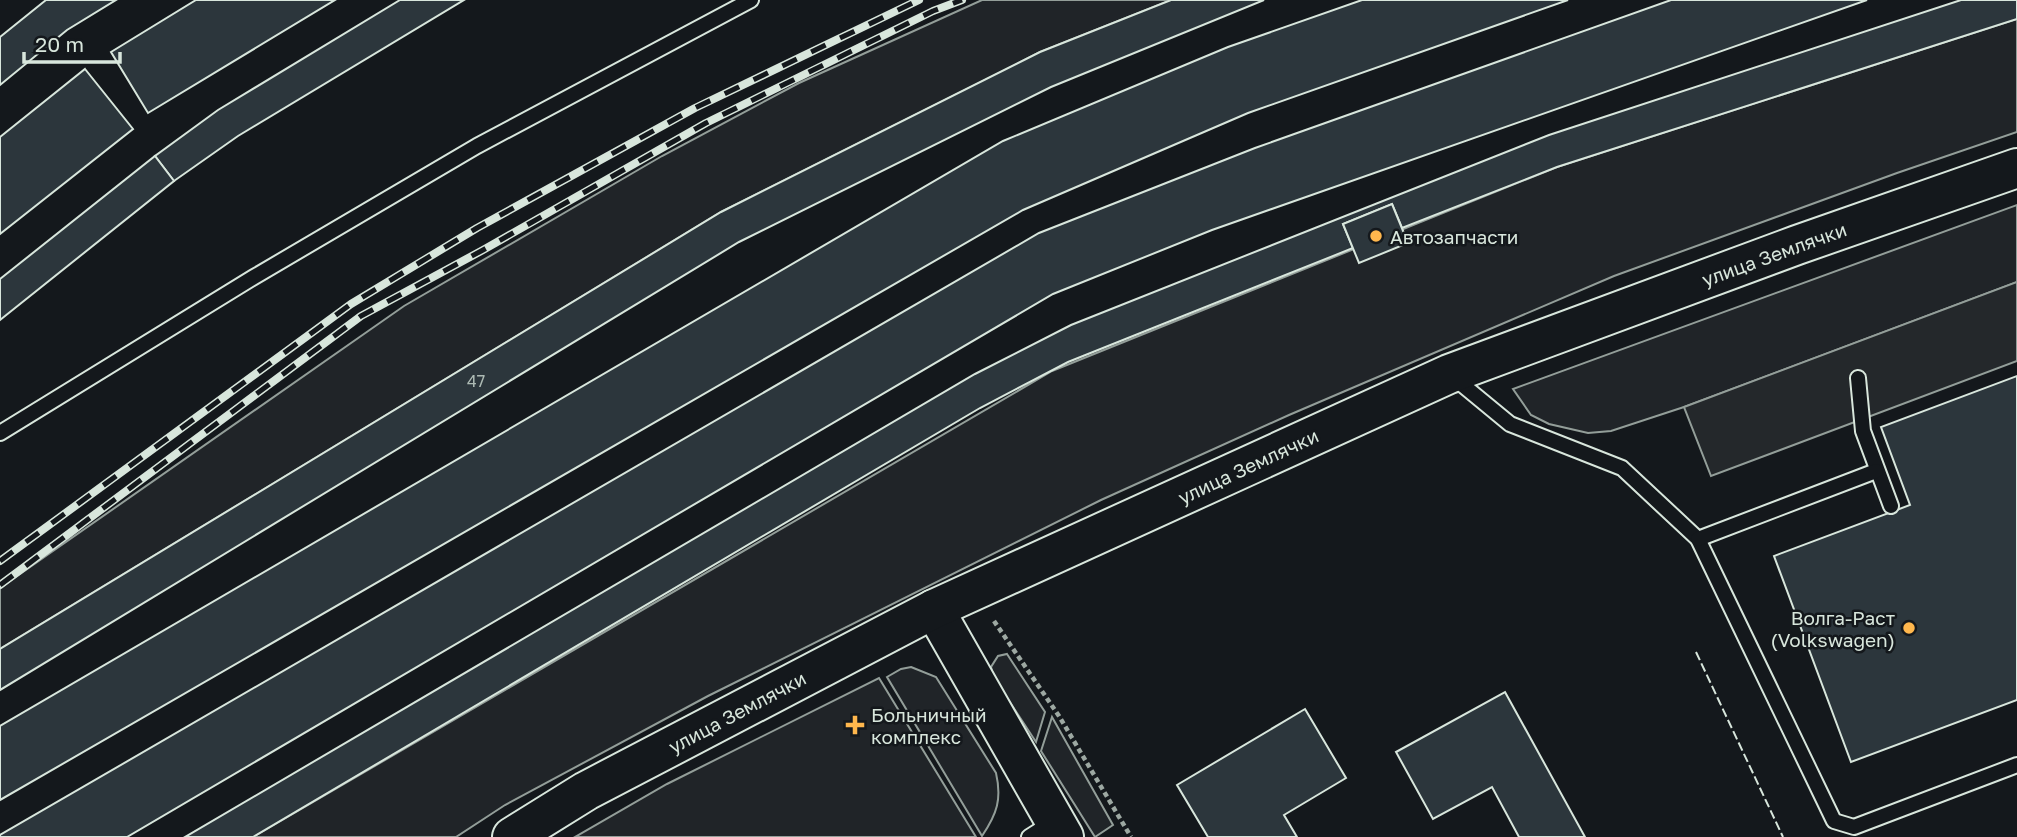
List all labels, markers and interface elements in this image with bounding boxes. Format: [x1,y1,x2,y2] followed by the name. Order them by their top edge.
[24,21,121,65] scale bar
[35,31,84,57] text: 20 m
[1699,217,1849,291] street label: улица Землячки
[1390,225,1518,248] place label: Автозапчасти
[1368,228,1384,244] marker: Автозапчасти
[467,371,485,391] house number: 47
[1174,423,1322,509] street label: улица Землячки
[1771,606,1895,651] place label: Волга-Раст (Volkswagen)
[1901,620,1917,636] marker: Волга-Раст (Volkswagen)
[664,666,810,758] street label: улица Землячки
[871,703,987,748] place label: Больничный комплекс
[845,715,865,735] marker: Больничный комплекс

